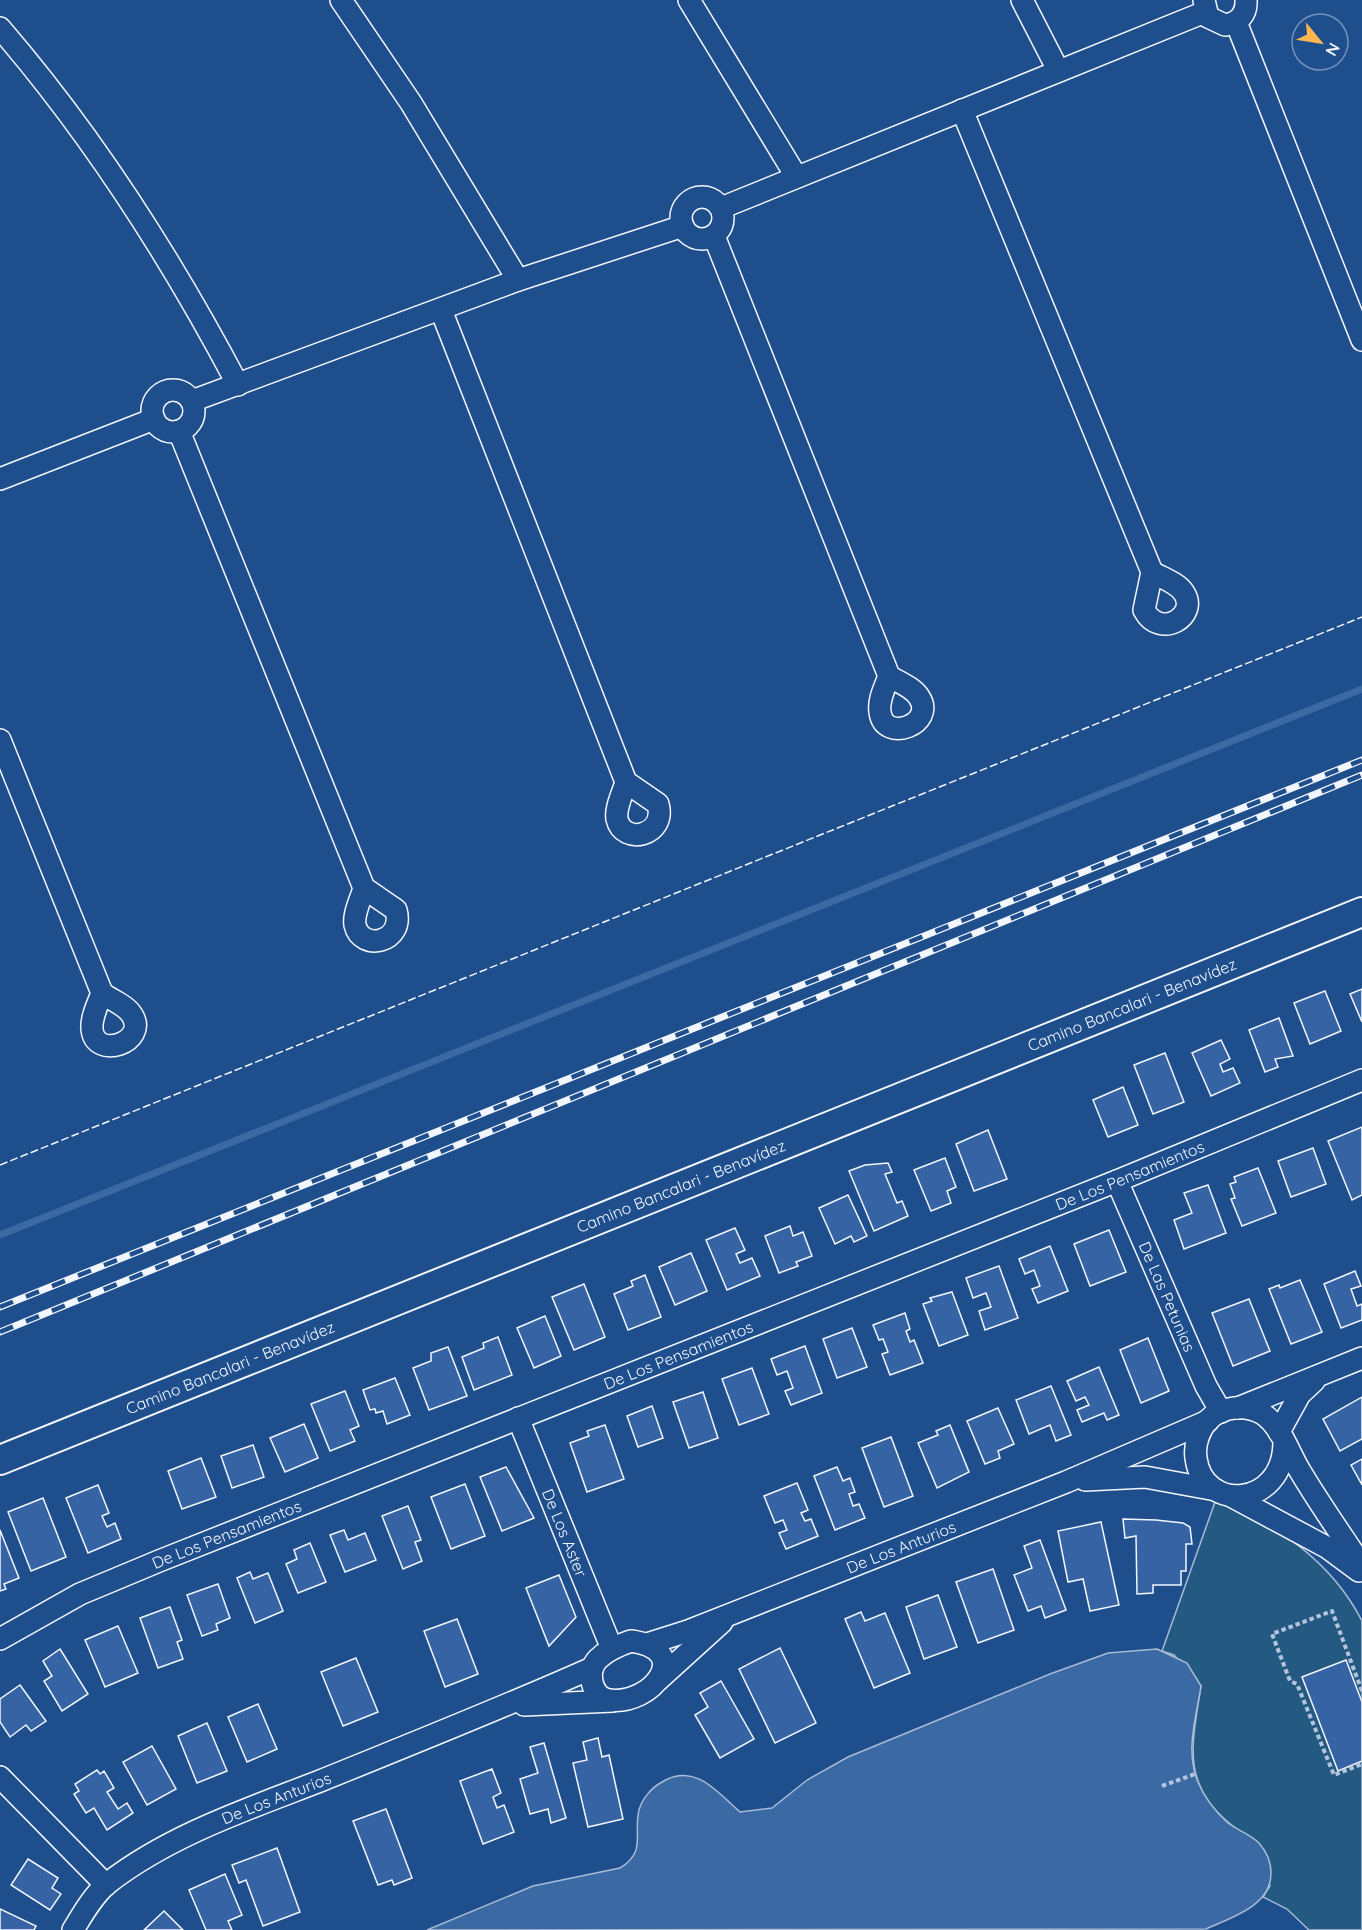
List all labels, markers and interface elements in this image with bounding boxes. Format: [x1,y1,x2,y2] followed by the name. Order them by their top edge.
[1290,12,1350,72] north arrow
[1321,39,1345,60] text: N
[1024,954,1239,1056] street label: Camino Bancalari - Benavídez
[574,1135,788,1237] street label: Camino Bancalari - Benavídez
[1052,1136,1207,1214] street label: De Los Pensamientos
[1134,1238,1200,1355] street label: De Las Petunias
[123,1316,337,1418] street label: Camino Bancalari - Benavídez
[601,1316,756,1394] street label: De Los Pensamientos
[538,1486,592,1580] street label: De Los Aster
[149,1496,304,1573] street label: De Los Pensamientos
[843,1516,959,1578] street label: De Los Anturios
[218,1768,334,1829] street label: De Los Anturios

